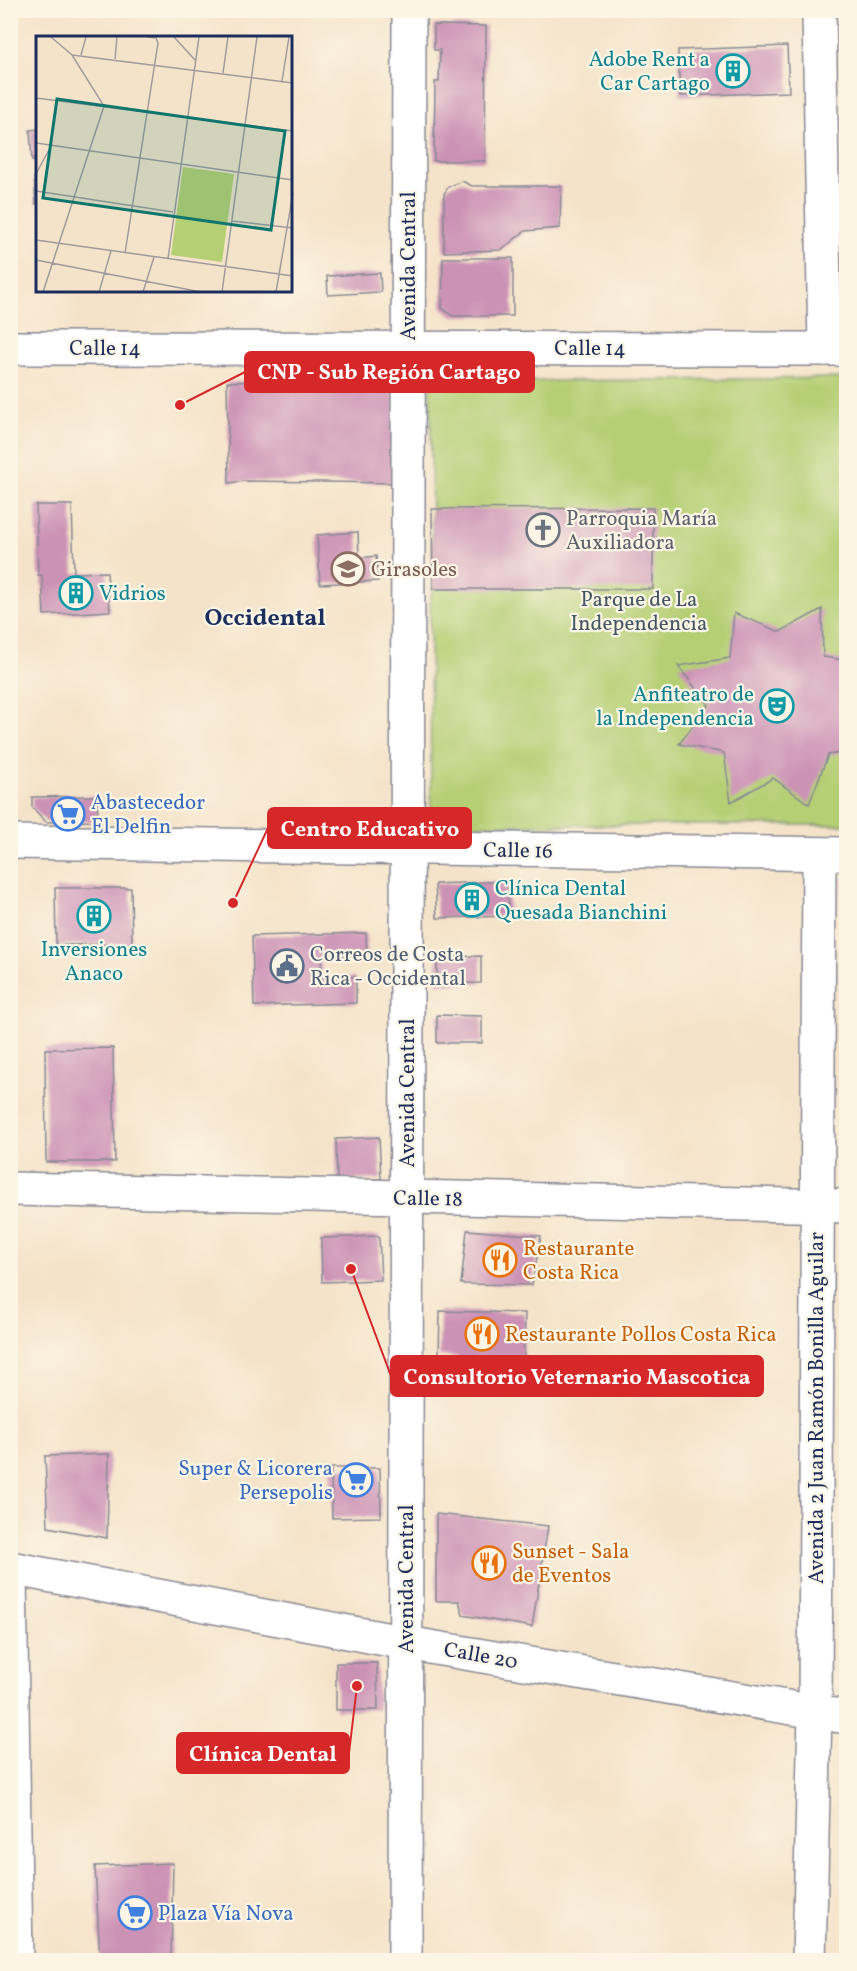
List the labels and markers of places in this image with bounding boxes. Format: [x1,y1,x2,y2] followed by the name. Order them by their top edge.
[589,46,710,99] place label: Adobe Rent a Car Cartago
[715,53,751,89] building icon: Adobe Rent a Car Cartago
[245,352,534,392] callout: CNP - Sub Región Cartago
[566,505,717,558] place label: Parroquia María Auxiliadora
[525,512,561,548] church icon: Parroquia María Auxiliadora
[330,551,366,587] school or university icon: Girasoles
[371,556,457,585] place label: Girasoles
[58,575,94,611] building icon: Vidrios
[99,580,166,609] place label: Vidrios
[596,681,754,734] place label: Anfiteatro de la Independencia
[759,688,795,724] theatre icon: Anfiteatro de la Independencia
[91,789,205,842] place label: Abastecedor El Delfin
[50,796,86,832] supermarket icon: Abastecedor El Delfin
[268,808,471,848] callout: Centro Educativo
[495,875,667,928] place label: Clínica Dental Quesada Bianchini
[454,882,490,918] building icon: Clínica Dental Quesada Bianchini
[76,898,112,934] building icon: Inversiones Anaco
[41,936,147,989] place label: Inversiones Anaco
[310,941,466,994] place label: Correos de Costa Rica - Occidental
[269,948,305,984] public building icon: Correos de Costa Rica - Occidental
[523,1235,635,1288] place label: Restaurante Costa Rica
[482,1242,518,1278] restaurant icon: Restaurante Costa Rica
[464,1316,500,1352] restaurant icon: Restaurante Pollos Costa Rica
[505,1321,777,1350] place label: Restaurante Pollos Costa Rica
[391,1356,763,1396] callout: Consultorio Veternario Mascotica
[178,1455,333,1508] place label: Super & Licorera Persepolis
[338,1462,374,1498] supermarket icon: Super & Licorera Persepolis
[512,1538,629,1591] place label: Sunset - Sala de Eventos
[471,1545,507,1581] restaurant icon: Sunset - Sala de Eventos
[177,1733,349,1773] callout: Clínica Dental
[117,1895,153,1931] supermarket icon: Plaza Vía Nova
[158,1900,294,1929] place label: Plaza Vía Nova

